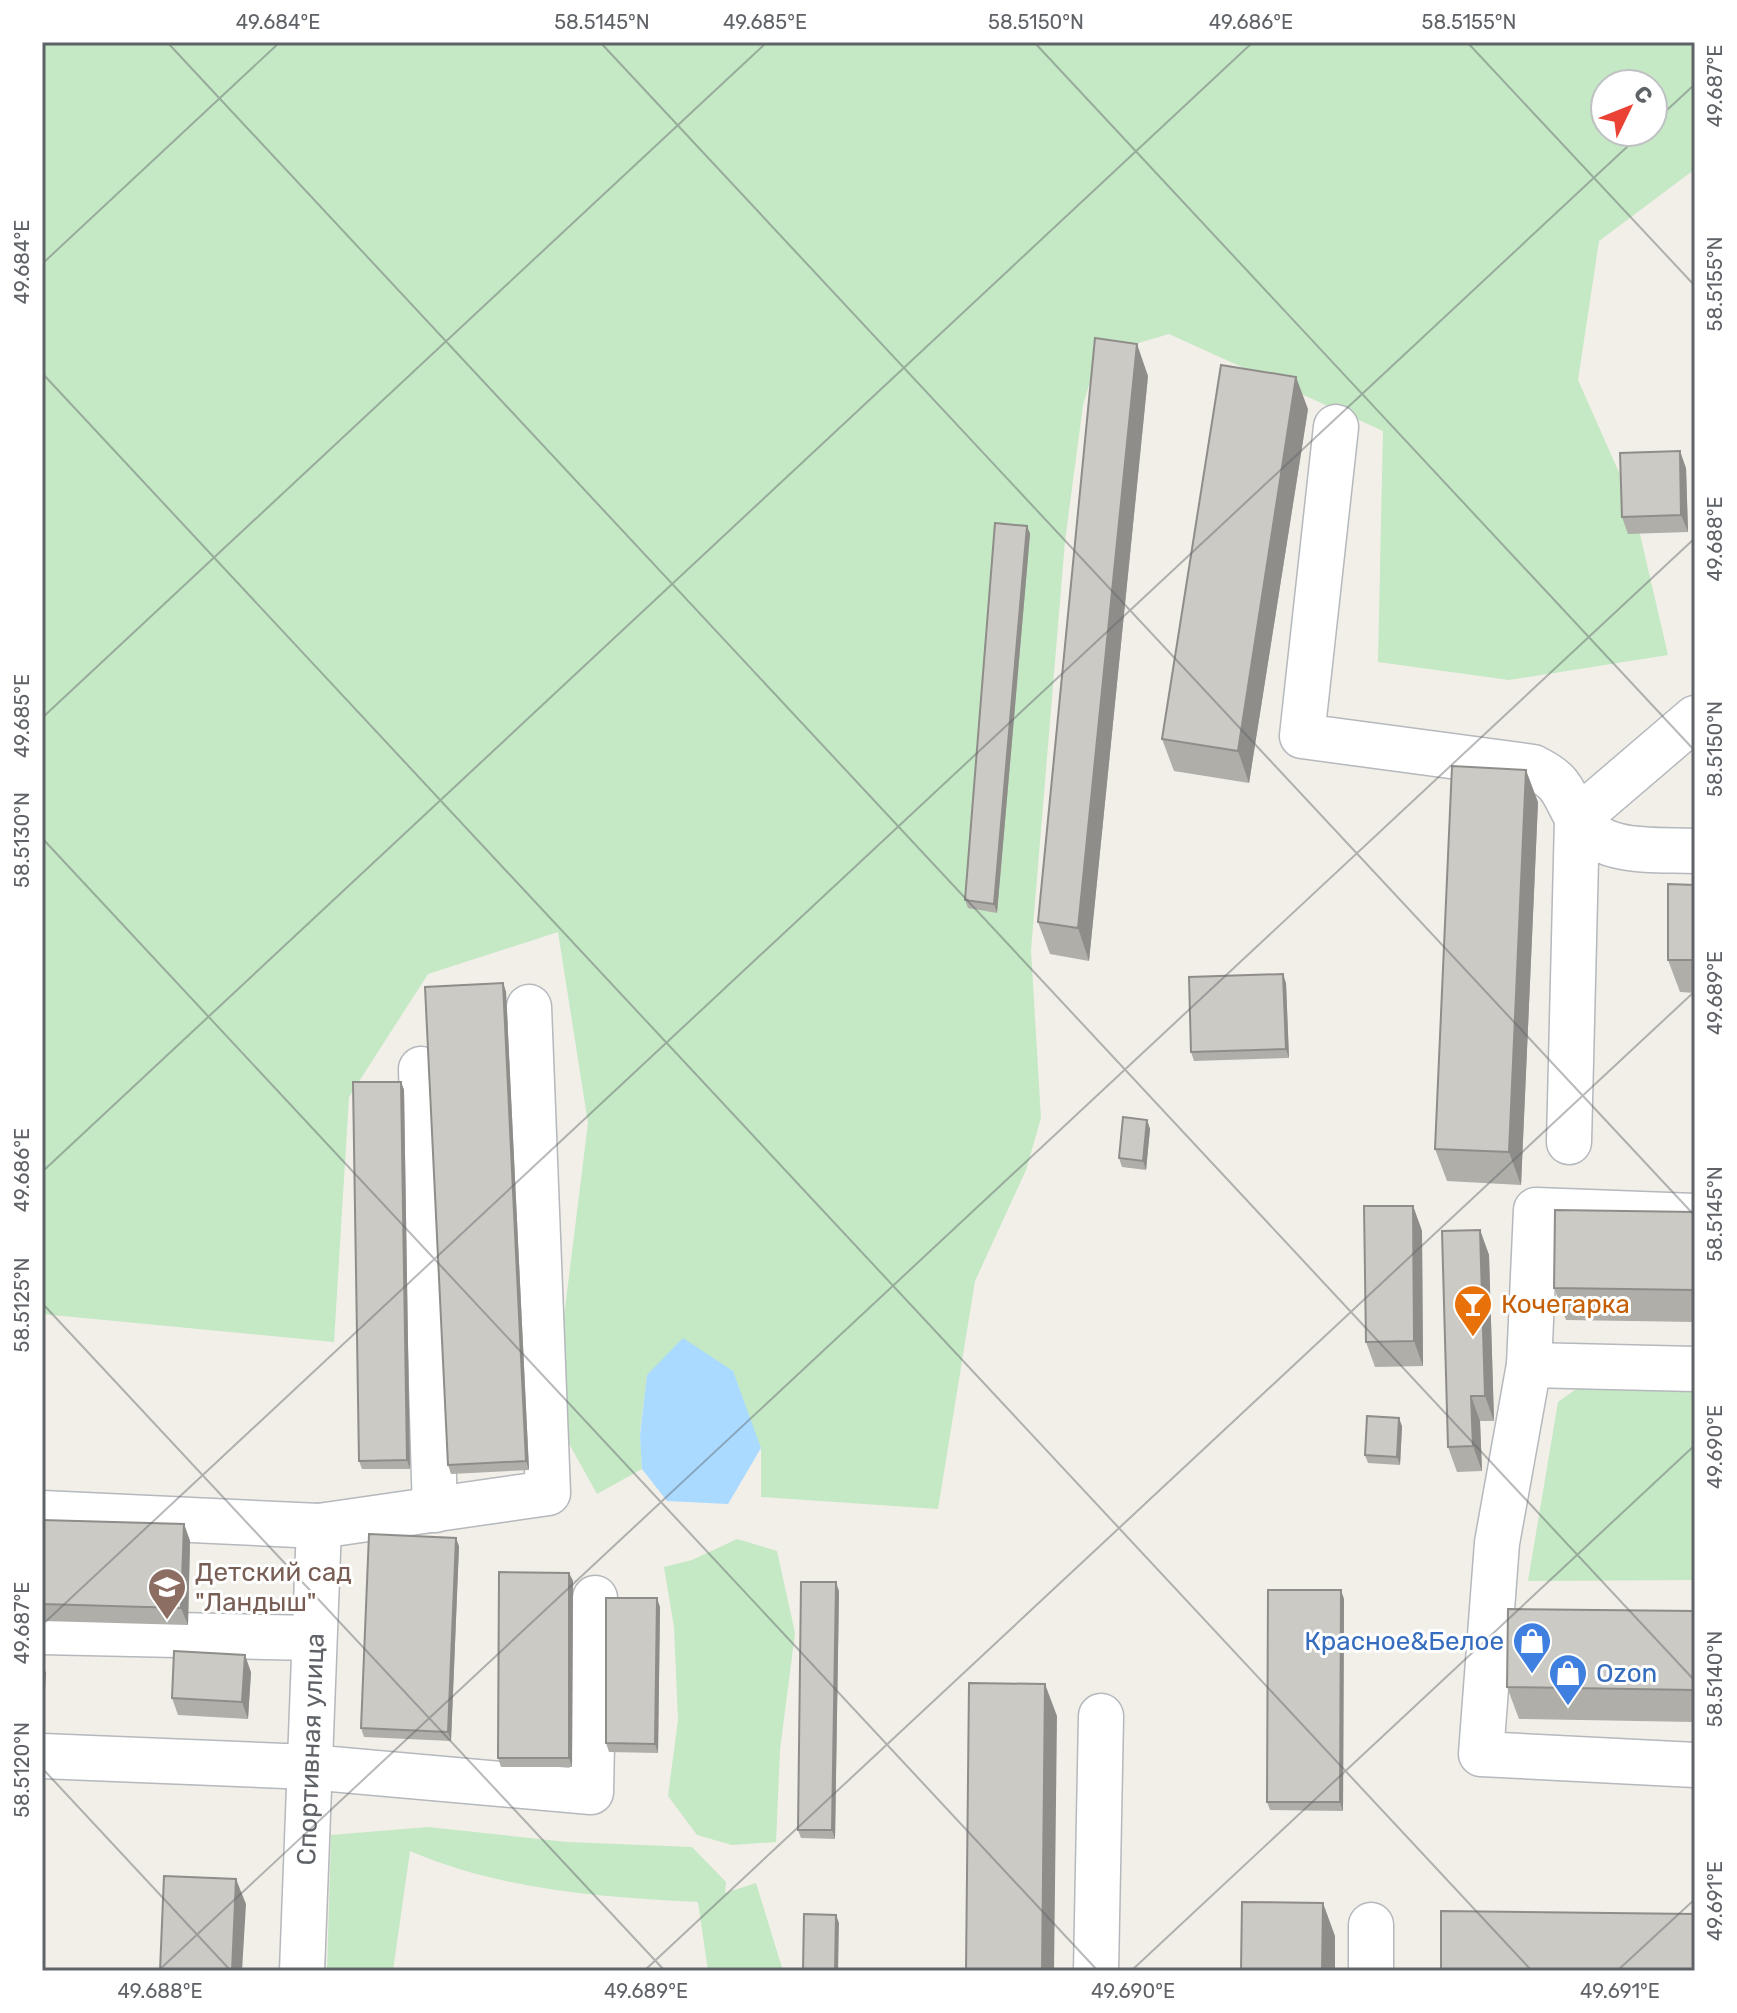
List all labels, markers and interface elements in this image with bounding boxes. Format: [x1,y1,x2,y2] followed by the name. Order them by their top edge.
[236,10,320,34] text: 49.684°E
[554,10,650,34] text: 58.5145°N
[723,10,807,34] text: 49.685°E
[988,10,1084,34] text: 58.5150°N
[1209,10,1293,34] text: 49.686°E
[1422,10,1517,34] text: 58.5155°N
[1703,45,1727,127] text: 49.687°E
[1589,68,1669,148] north arrow
[1628,80,1658,110] text: С
[10,220,34,304] text: 49.684°E
[1703,237,1727,332] text: 58.5155°N
[1703,496,1727,582] text: 49.688°E
[10,674,34,758] text: 49.685°E
[1703,701,1727,797] text: 58.5150°N
[10,792,34,888] text: 58.5130°N
[1703,951,1727,1035] text: 49.689°E
[10,1128,34,1212] text: 49.686°E
[1703,1166,1727,1262] text: 58.5145°N
[10,1258,34,1352] text: 58.5125°N
[1452,1283,1494,1338] bar icon: Кочегарка
[1501,1289,1630,1320] place label: Кочегарка
[1703,1405,1727,1489] text: 49.690°E
[195,1557,352,1618] place label: Детский сад "Ландыш"
[146,1566,188,1621] school or university icon: Детский сад "Ландыш"
[10,1582,34,1664] text: 49.687°E
[1511,1620,1553,1675] shop icon: Красное&Белое
[1304,1626,1504,1657] place label: Красное&Белое
[1703,1631,1727,1727] text: 58.5140°N
[291,1632,331,1866] street label: Спортивная улица
[1547,1652,1589,1707] shop icon: Ozon
[1596,1658,1657,1689] place label: Ozon
[10,1722,34,1818] text: 58.5120°N
[1703,1861,1727,1941] text: 49.691°E
[117,1979,203,2003] text: 49.688°E
[604,1979,688,2003] text: 49.689°E
[1091,1979,1175,2003] text: 49.690°E
[1580,1979,1660,2003] text: 49.691°E

